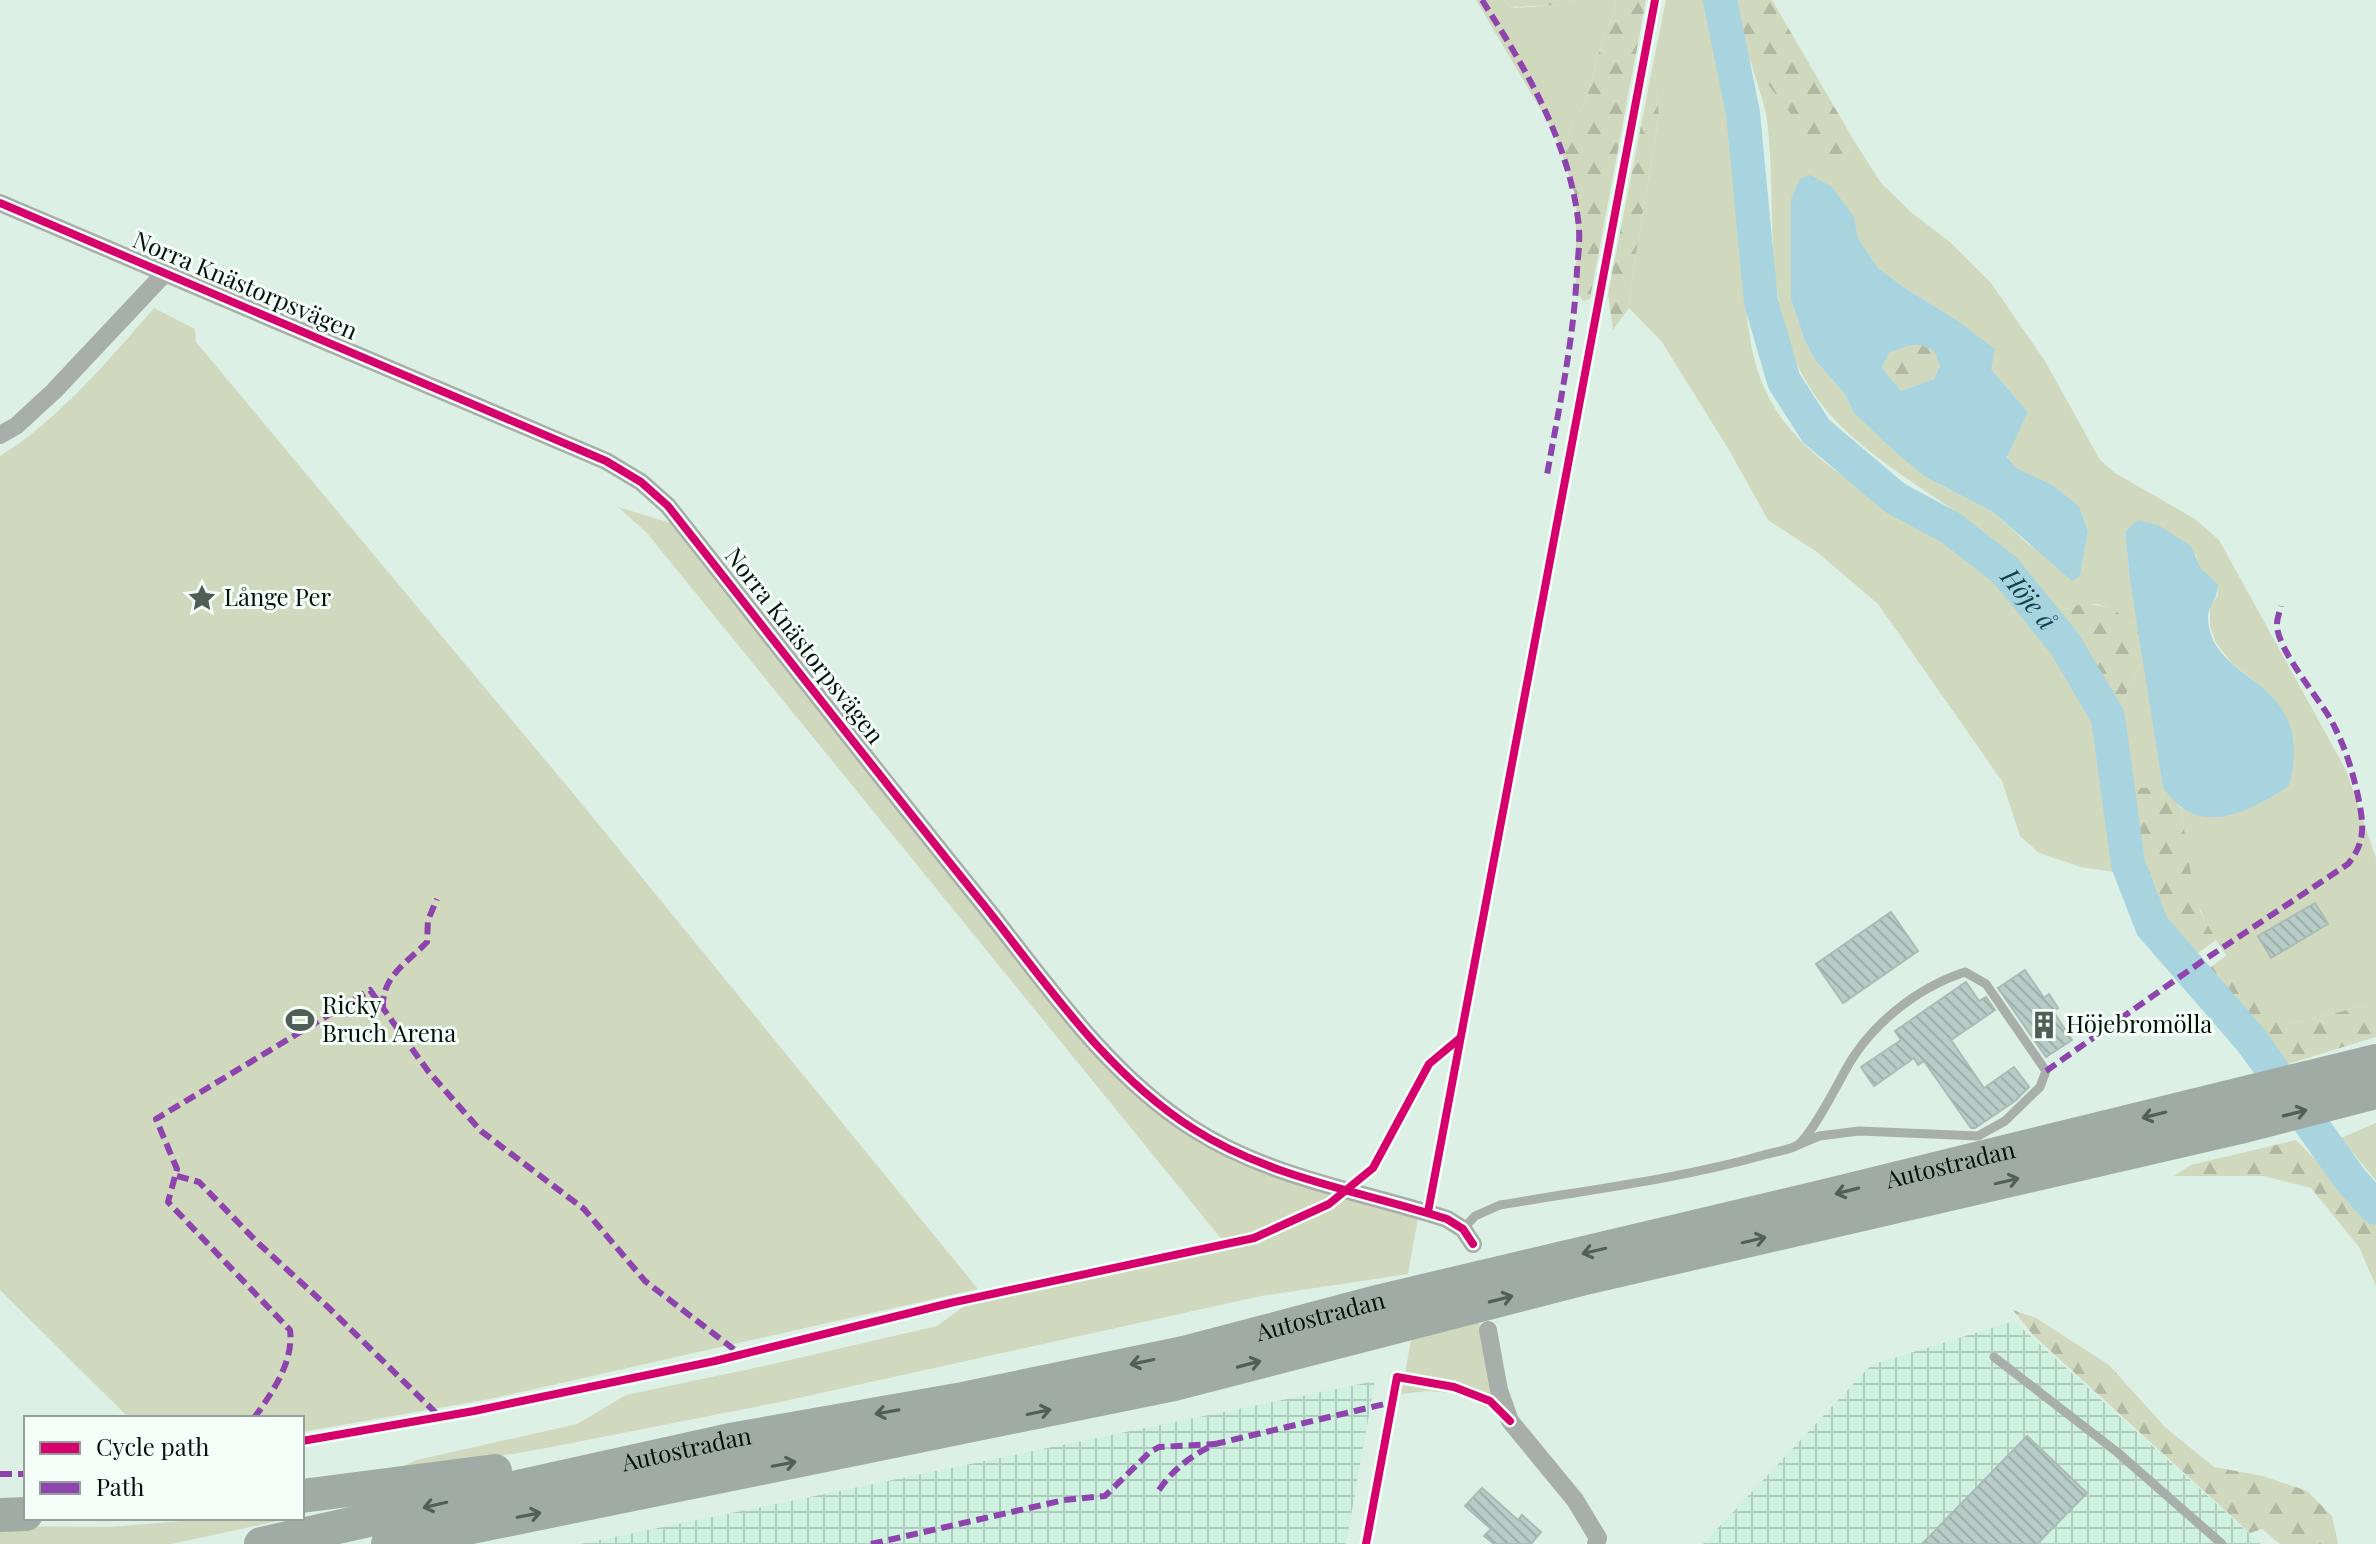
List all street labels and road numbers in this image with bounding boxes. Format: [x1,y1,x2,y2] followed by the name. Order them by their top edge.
[129,222,363,346] street label: Norra Knästorpsvägen
[719,540,892,750] street label: Norra Knästorpsvägen
[1881,1132,2018,1195] street label: Autostradan
[1251,1283,1388,1348] street label: Autostradan
[617,1419,754,1478] street label: Autostradan

